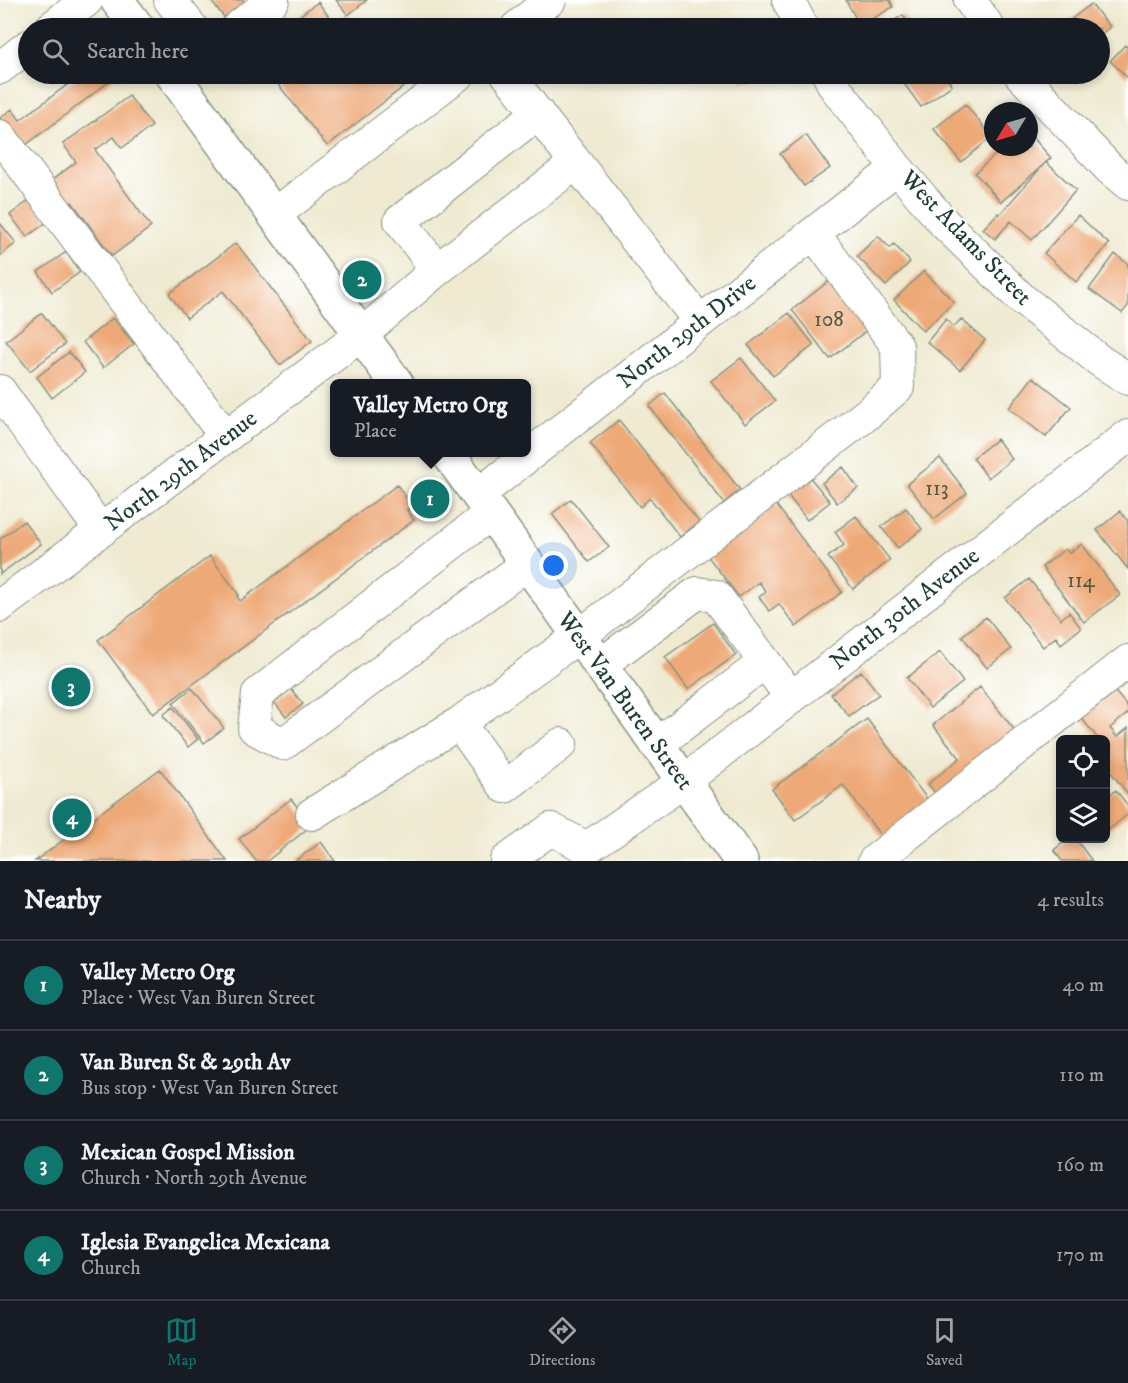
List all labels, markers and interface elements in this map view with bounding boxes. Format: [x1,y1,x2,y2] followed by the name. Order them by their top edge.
[18,18,1110,84] search box
[39,35,72,68] icon: search
[87,38,189,65] text: Search here
[984,102,1038,156] north arrow
[893,163,1038,312] street label: West Adams Street
[342,258,382,302] pin: 2
[612,268,762,395] street label: North 29th Drive
[814,307,844,333] house number: 108
[330,379,531,457] popup
[354,392,507,419] text: Valley Metro Org
[99,404,263,538] street label: North 29th Avenue
[354,419,397,444] text: Place
[410,476,450,522] pin: 1
[925,476,949,502] house number: 113
[824,541,986,677] street label: North 30th Avenue
[539,551,568,580] your location
[1067,568,1096,594] house number: 114
[550,605,700,796] street label: West Van Buren Street
[52,664,90,710] pin: 3
[1056,735,1110,843] map controls
[1056,735,1110,789] button: locate
[1056,789,1110,843] button: layers
[52,796,92,840] pin: 4
[24,884,101,917] text: Nearby
[1037,888,1104,913] text: 4 results
[81,959,234,986] text: Valley Metro Org
[40,973,47,998] text: 1
[1062,973,1104,998] text: 40 m
[81,986,315,1011] text: Place · West Van Buren Street
[81,1049,290,1076] text: Van Buren St & 29th Av
[39,1063,48,1088] text: 2
[1059,1063,1104,1088] text: 110 m
[81,1076,338,1101] text: Bus stop · West Van Buren Street
[81,1139,295,1166] text: Mexican Gospel Mission
[40,1153,47,1178] text: 3
[1056,1153,1104,1178] text: 160 m
[81,1166,307,1191] text: Church · North 29th Avenue
[81,1229,330,1256] text: Iglesia Evangelica Mexicana
[38,1243,49,1268] text: 4
[1056,1243,1104,1268] text: 170 m
[81,1256,141,1281] text: Church
[165,1314,198,1370] tab: Map
[529,1314,595,1370] tab: Directions
[926,1314,963,1370] tab: Saved

